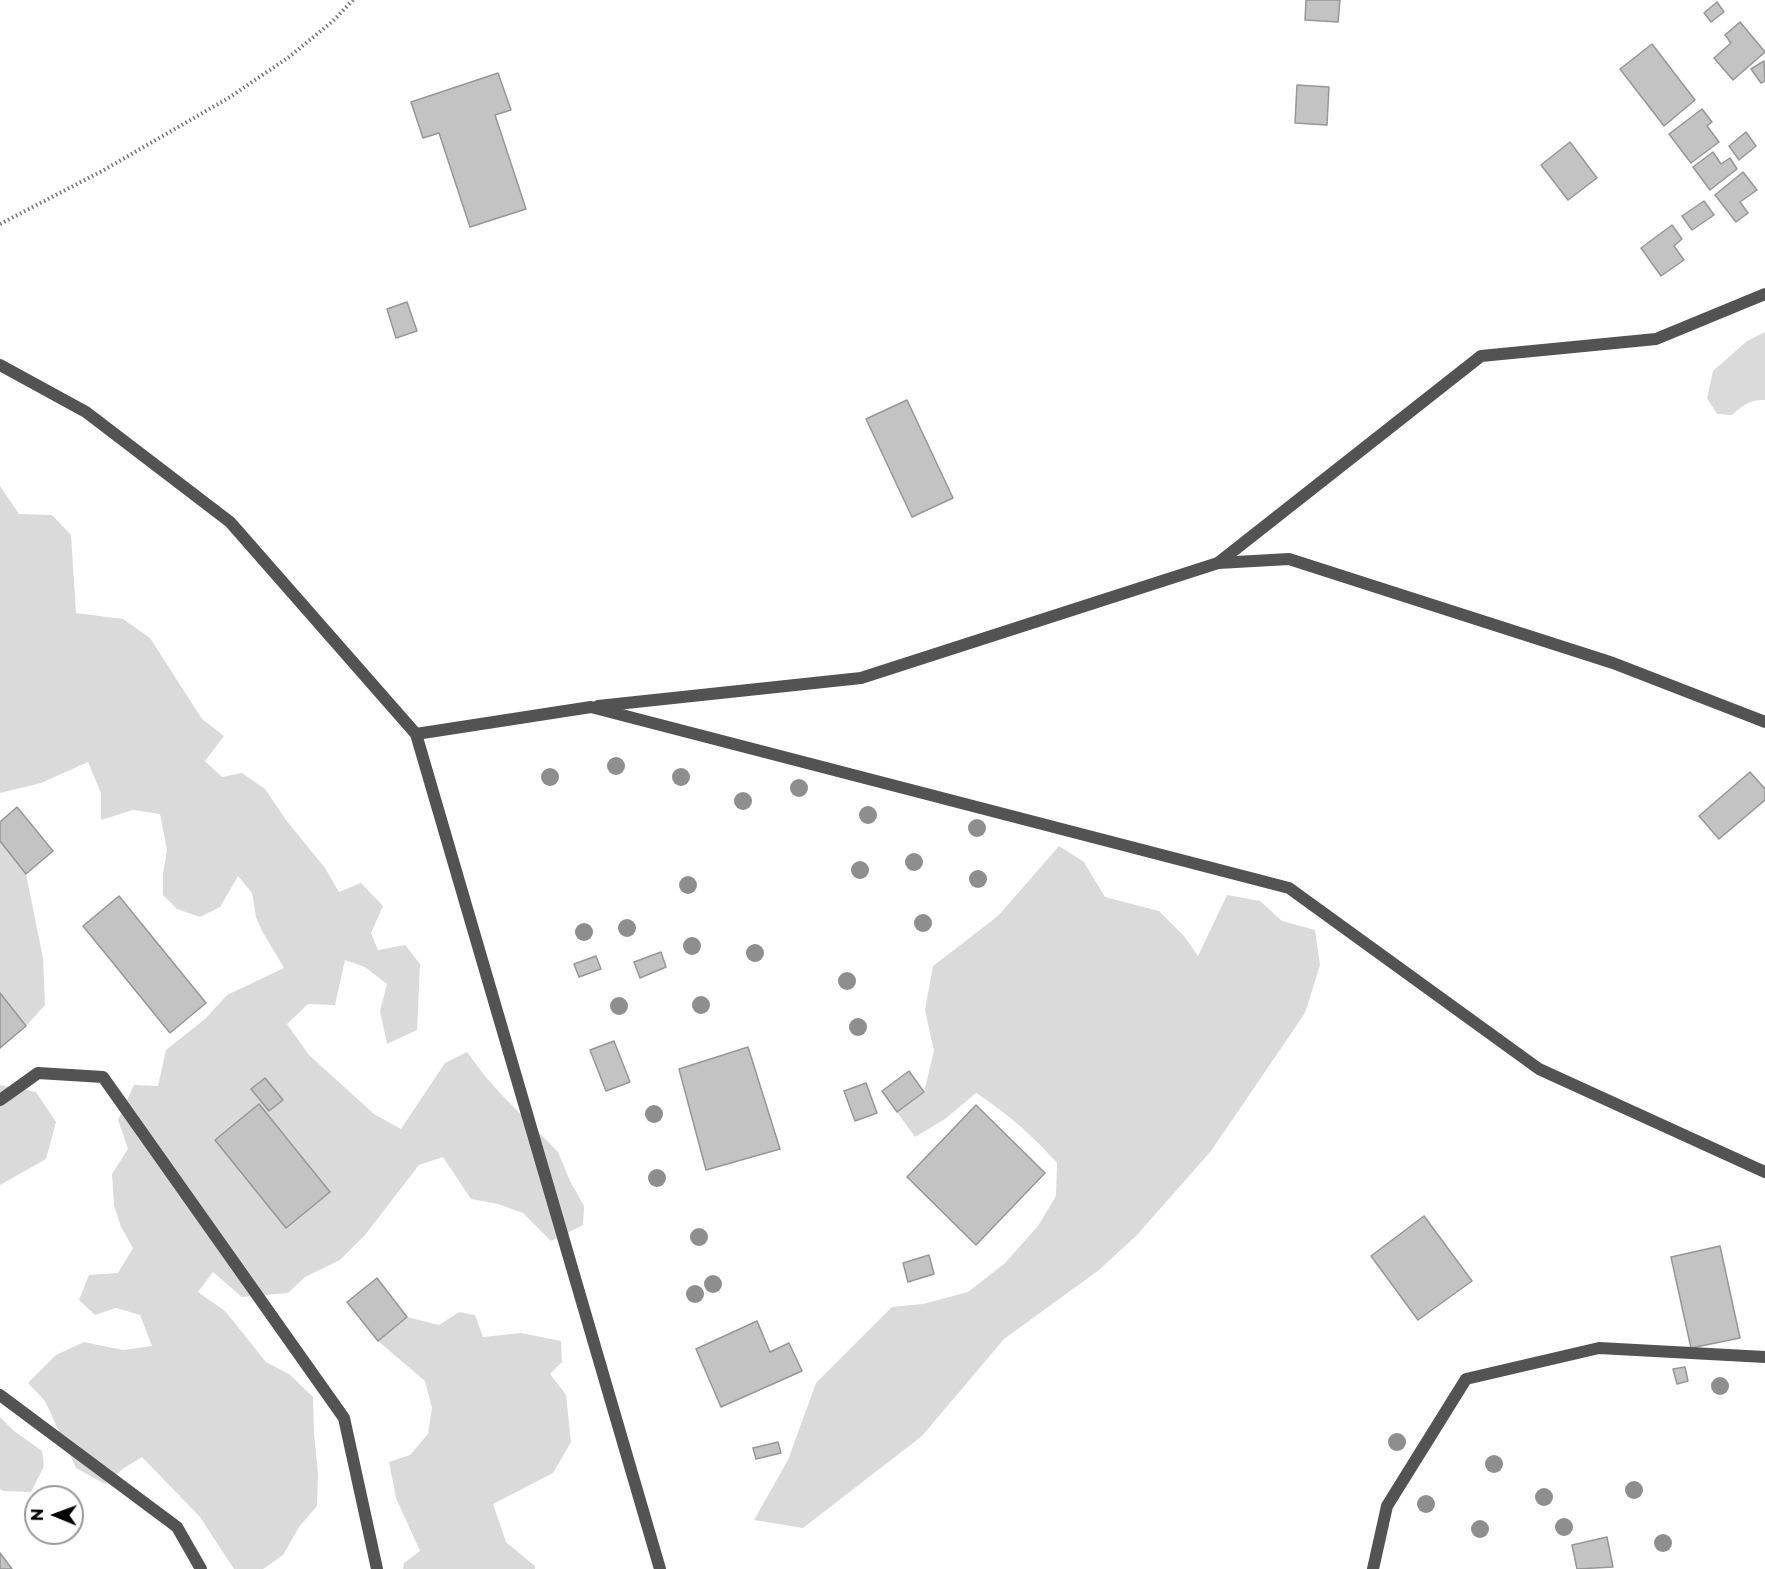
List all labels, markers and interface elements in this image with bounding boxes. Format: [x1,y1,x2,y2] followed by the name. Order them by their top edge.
[24,1485,84,1545] north arrow
[28,1508,47,1521] text: N

